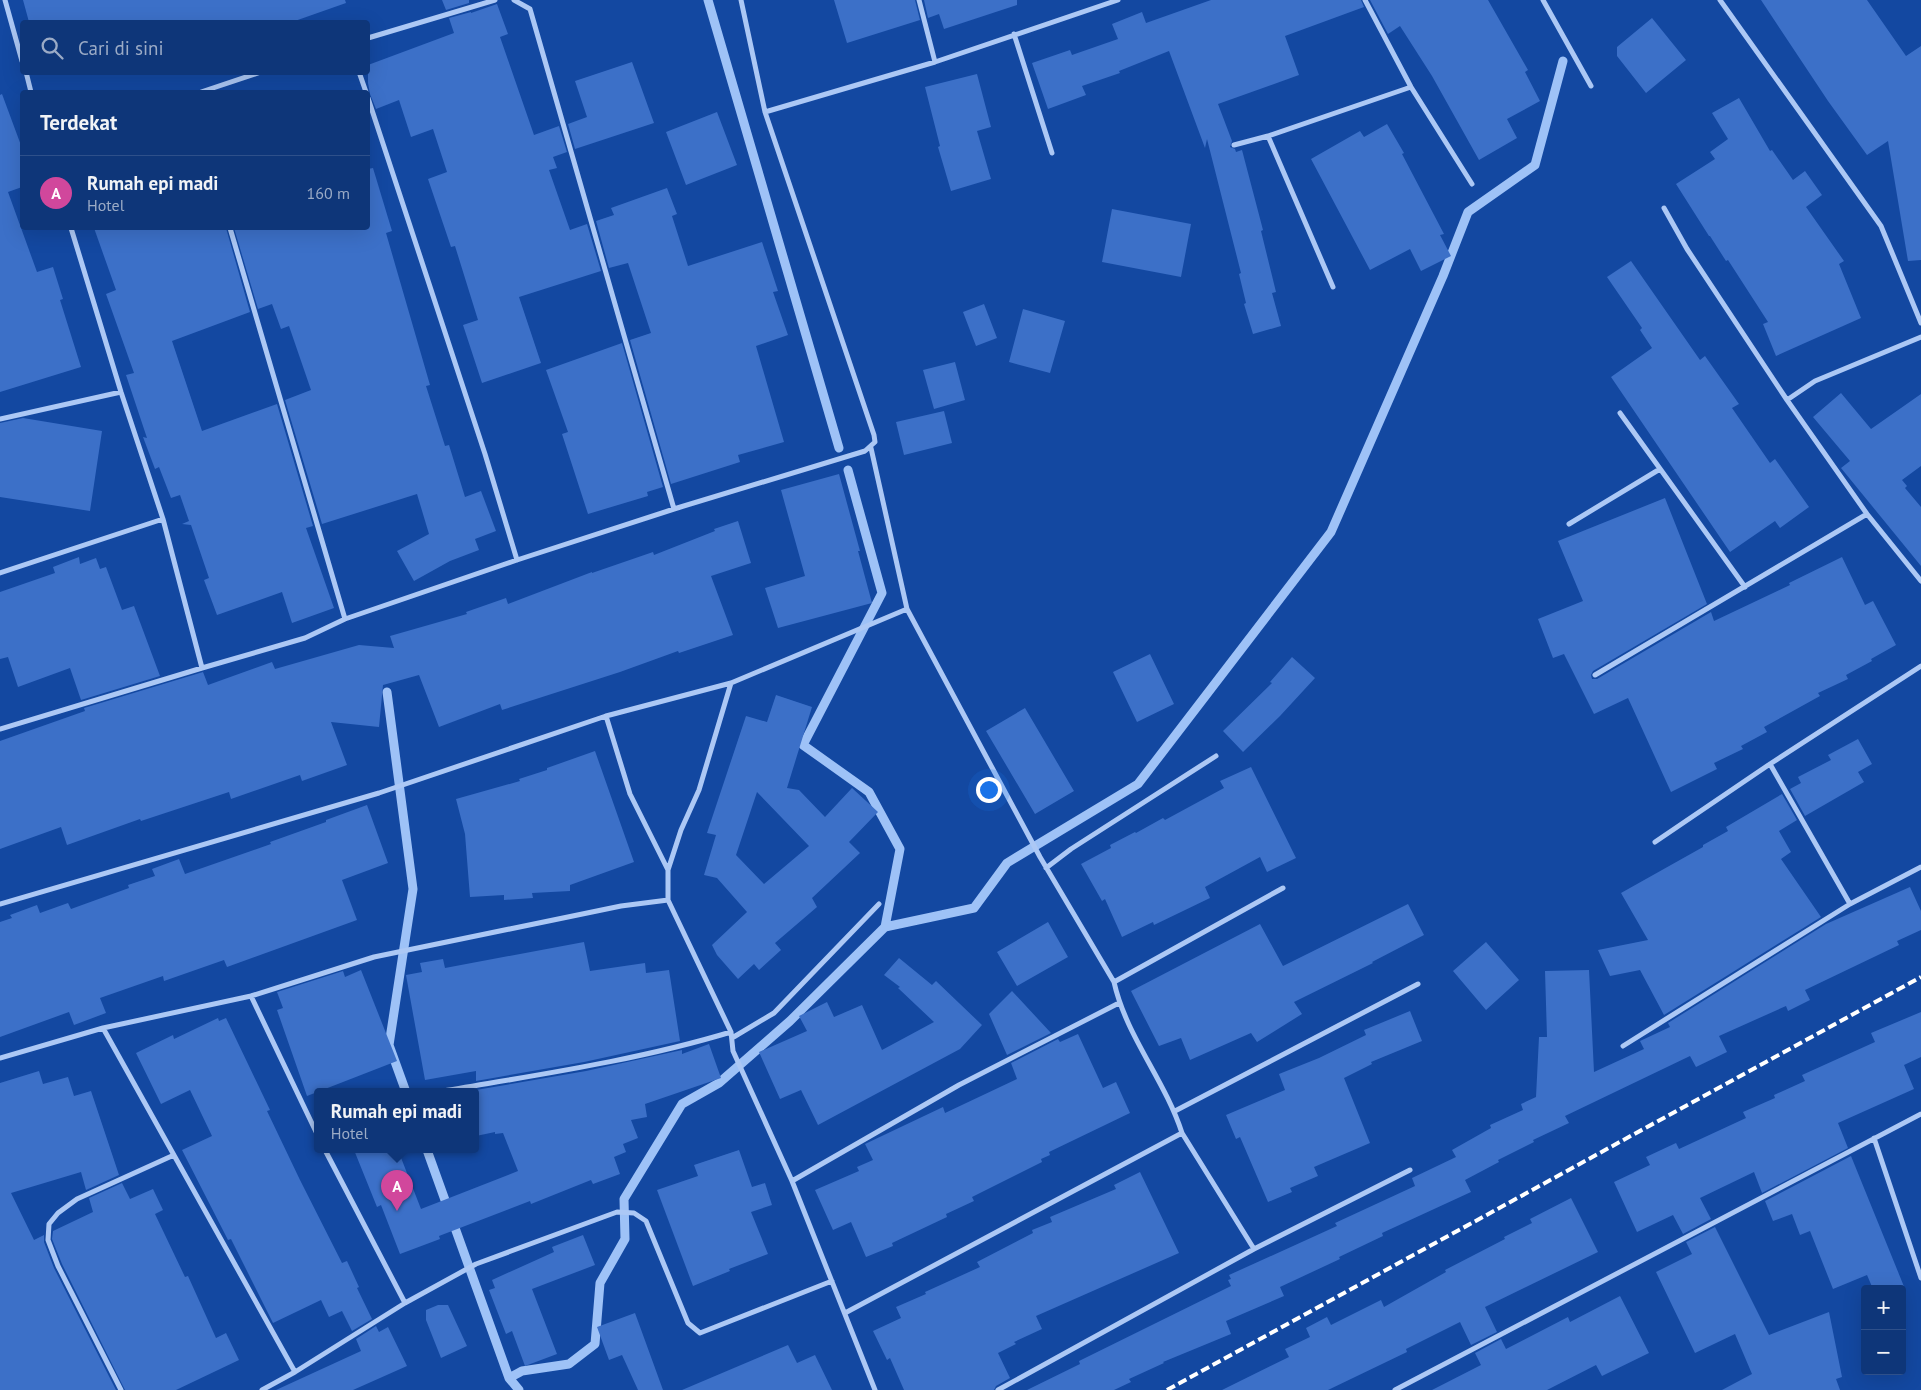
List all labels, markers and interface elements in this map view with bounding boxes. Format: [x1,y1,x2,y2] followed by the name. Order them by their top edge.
[20,20,370,75] search box
[38,34,66,62] icon: search
[78,36,164,60] text: Cari di sini
[40,109,117,136] text: Terdekat
[87,171,218,195] text: Rumah epi madi
[51,183,61,203] text: A
[307,183,350,203] text: 160 m
[87,195,124,215] text: Hotel
[976,777,1002,803] your location
[314,1088,479,1153] popup
[331,1099,462,1123] text: Rumah epi madi
[331,1123,368,1143] text: Hotel
[381,1170,413,1211] pin: A
[1861,1285,1906,1375] map controls
[1861,1285,1906,1330] button: +
[1861,1330,1906,1375] button: −

